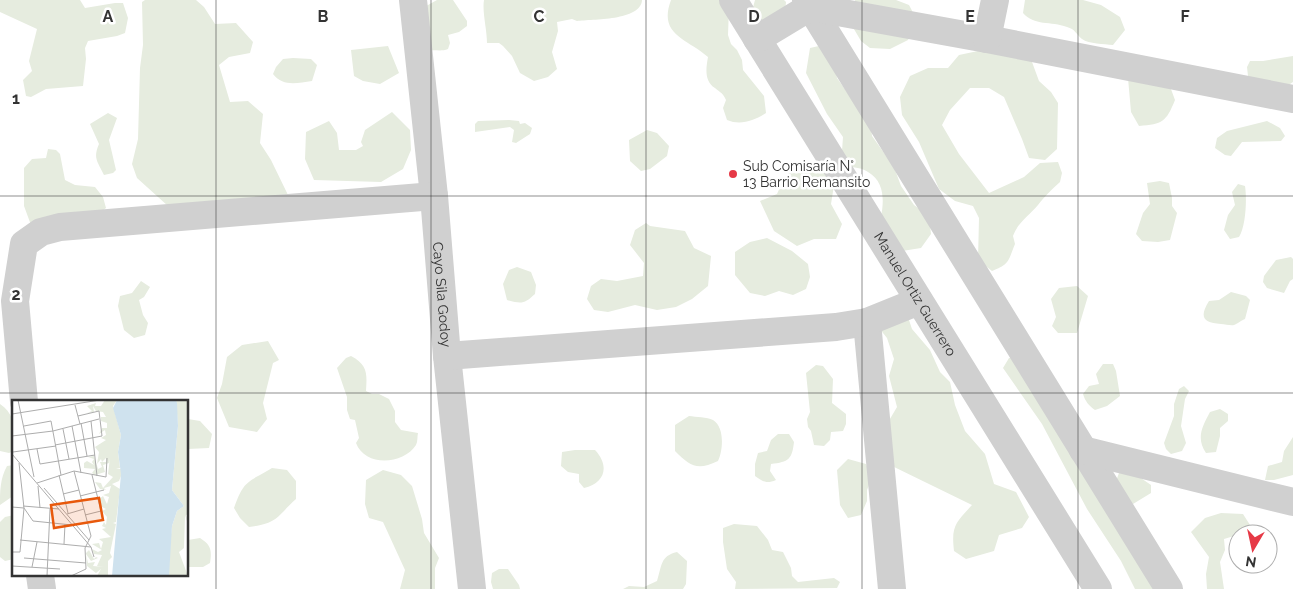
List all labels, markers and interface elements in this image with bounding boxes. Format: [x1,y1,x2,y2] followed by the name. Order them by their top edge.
[103,7,114,26] text: A
[318,7,329,26] text: B
[534,7,545,26] text: C
[748,7,760,26] text: D
[965,7,975,26] text: E
[1180,7,1190,26] text: F
[12,89,20,108] text: 1
[743,158,870,190] place label: Sub Comisaría N° 13 Barrio Remansito
[727,168,739,180] marker: Sub Comisaría N° 13 Barrio Remansito
[871,229,960,359] street label: Manuel Ortiz Guerrero
[430,241,454,348] street label: Cayo Sila Godoy
[11,285,21,304] text: 2
[12,400,189,576] inset map
[1228,524,1278,574] north arrow
[1244,553,1257,571] text: N

